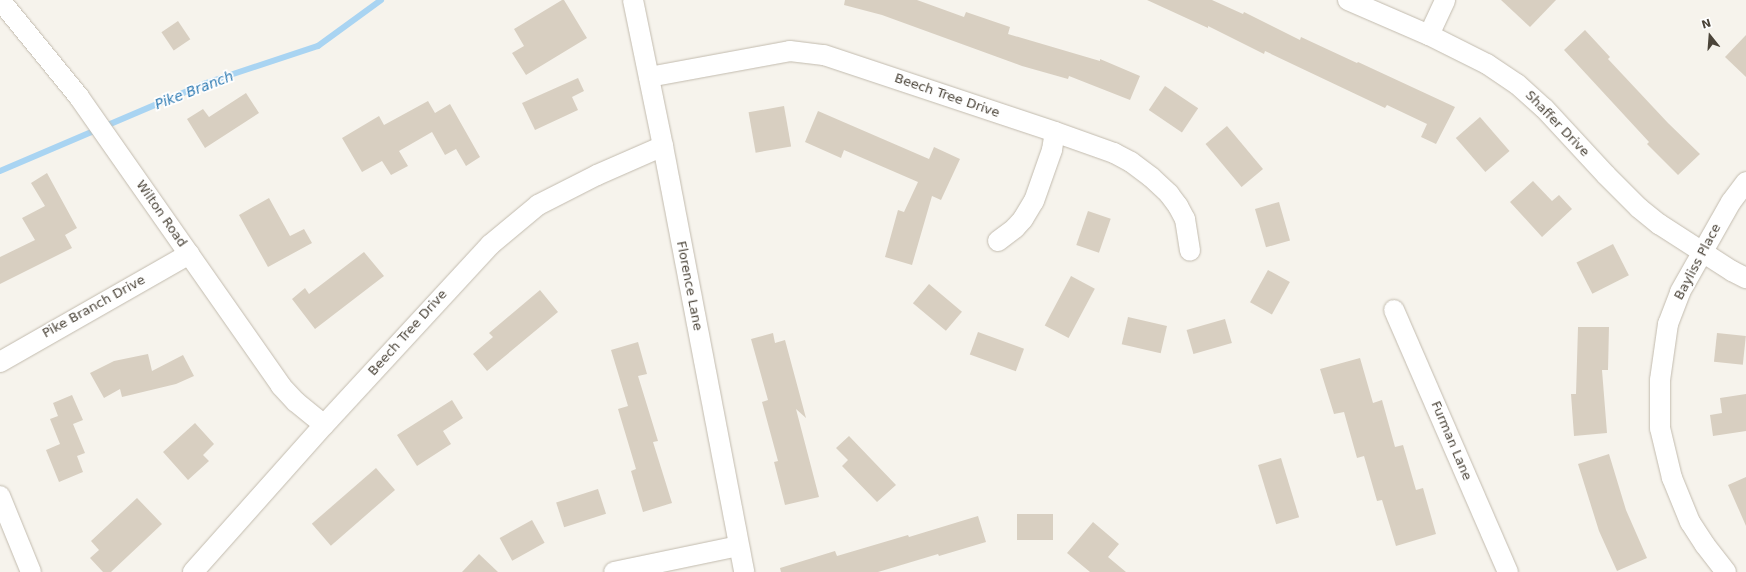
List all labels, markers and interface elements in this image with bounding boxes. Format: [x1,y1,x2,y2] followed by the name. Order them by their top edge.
[1690,16,1730,56] north arrow
[1700,16,1713,32] text: N
[152,67,236,113] water label: Pike Branch
[892,71,1002,121] street label: Beech Tree Drive
[1522,88,1592,160] street label: Shaffer Drive
[132,178,190,250] street label: Wilton Road
[1671,221,1725,303] street label: Bayliss Place
[673,240,705,332] street label: Florence Lane
[40,272,148,342] street label: Pike Branch Drive
[365,287,451,379] street label: Beech Tree Drive
[1427,399,1475,483] street label: Furman Lane

